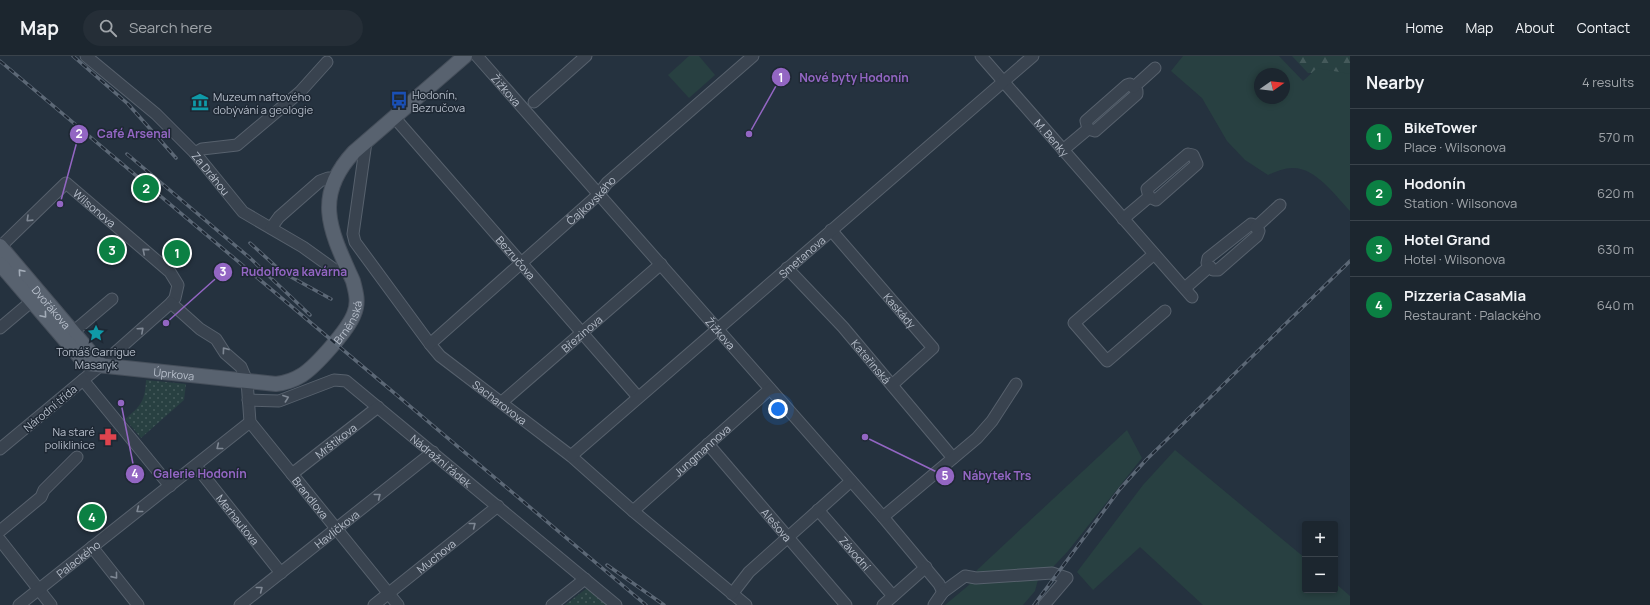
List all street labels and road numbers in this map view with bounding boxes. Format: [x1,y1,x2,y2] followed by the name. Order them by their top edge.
[488,70,525,109] street label: Žižkova
[1032,115,1073,159] street label: M. Benky
[189,148,234,198] street label: Za Dráhou
[563,171,619,228] street label: Čajkovského
[70,185,119,230] street label: Wilsonova
[493,232,539,282] street label: Bezručova
[775,232,828,281] street label: Smetanova
[29,282,74,332] street label: Dvořákova
[881,289,920,331] street label: Kaskády
[329,300,364,347] street label: Brněnská
[558,311,605,355] street label: Březinova
[703,314,739,352] street label: Žižkova
[849,336,895,387] street label: Kateřinská
[153,364,195,383] street label: Úprkova
[470,376,530,428] street label: Sacharovova
[20,381,80,435] street label: Národní třída
[312,419,359,461] street label: Mrštíkova
[670,421,733,479] street label: Jungmannova
[408,430,476,490] street label: Nádražní řádek
[289,473,332,521] street label: Brandlova
[214,491,263,548] street label: Merhautova
[758,505,796,544] street label: Alešova
[311,506,362,551] street label: Havlíčkova
[837,533,875,573] street label: Závodní
[413,535,458,576] street label: Muchova
[53,536,103,580] street label: Palackého

